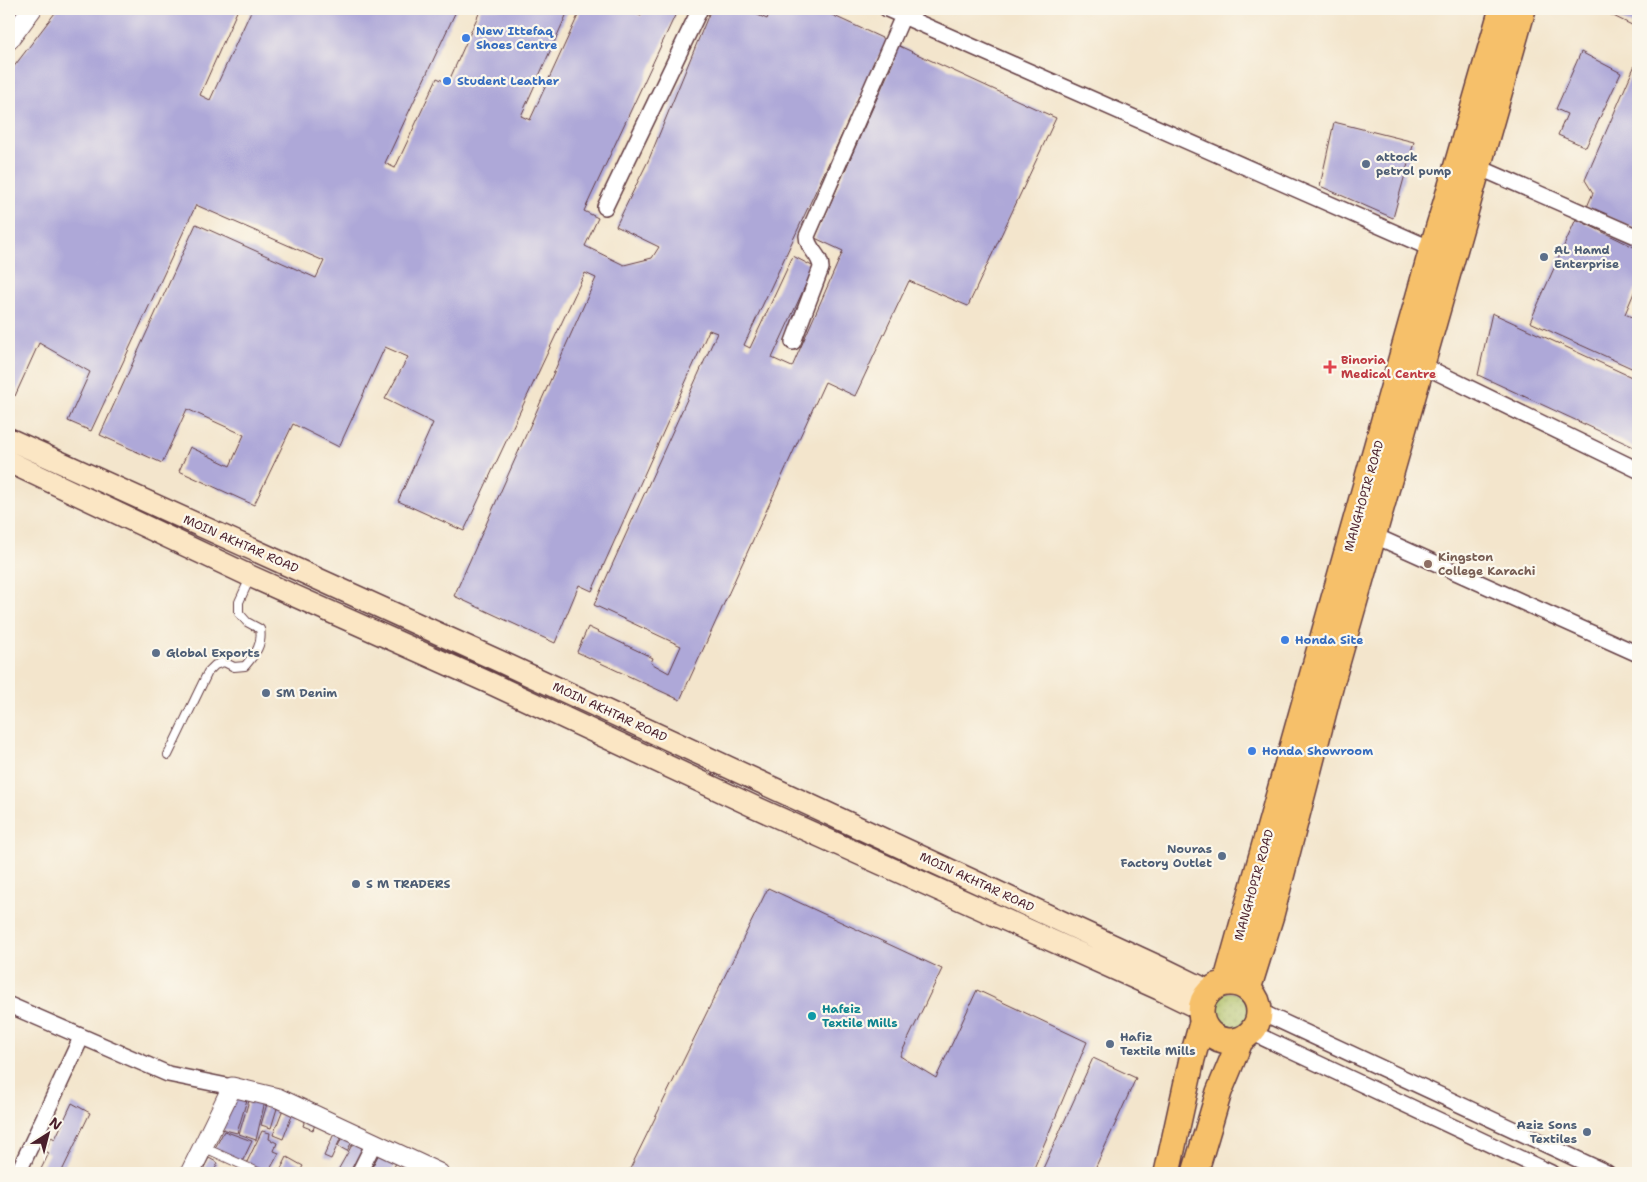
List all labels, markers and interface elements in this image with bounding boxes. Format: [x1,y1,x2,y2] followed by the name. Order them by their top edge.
[476,23,558,53] place label: New Ittefaq Shoes Centre
[460,32,472,44] marker: New Ittefaq Shoes Centre
[457,73,560,89] place label: Student Leather
[441,75,453,87] marker: Student Leather
[1376,149,1451,179] place label: attock petrol pump
[1360,158,1372,170] marker: attock petrol pump
[1554,242,1619,272] place label: AL Hamd Enterprise
[1538,251,1550,263] marker: AL Hamd Enterprise
[1341,352,1436,382] place label: Binoria Medical Centre
[1323,360,1337,374] marker: Binoria Medical Centre
[1340,439,1388,553] street label: MANGHOPIR ROAD
[181,511,301,577] street label: MOIN AKHTAR ROAD
[1438,549,1536,579] place label: Kingston College Karachi
[1422,558,1434,570] marker: Kingston College Karachi
[1295,632,1363,648] place label: Honda Site
[1279,634,1291,646] marker: Honda Site
[166,645,260,661] place label: Global Exports
[150,647,162,659] marker: Global Exports
[550,678,670,746] street label: MOIN AKHTAR ROAD
[276,685,337,701] place label: SM Denim
[260,687,272,699] marker: SM Denim
[1262,743,1373,759] place label: Honda Showroom
[1246,745,1258,757] marker: Honda Showroom
[1230,828,1278,942] street label: MANGHOPIR ROAD
[1120,841,1212,871] place label: Nouras Factory Outlet
[917,848,1037,916] street label: MOIN AKHTAR ROAD
[1216,850,1228,862] marker: Nouras Factory Outlet
[366,876,451,892] place label: S M TRADERS
[350,878,362,890] marker: S M TRADERS
[822,1001,898,1031] place label: Hafeiz Textile Mills
[806,1010,818,1022] marker: Hafeiz Textile Mills
[1120,1029,1196,1059] place label: Hafiz Textile Mills
[1104,1038,1116,1050] marker: Hafiz Textile Mills
[22,1110,72,1160] north arrow
[46,1113,65,1134] text: N
[1517,1117,1577,1147] place label: Aziz Sons Textiles
[1581,1126,1593,1138] marker: Aziz Sons Textiles

